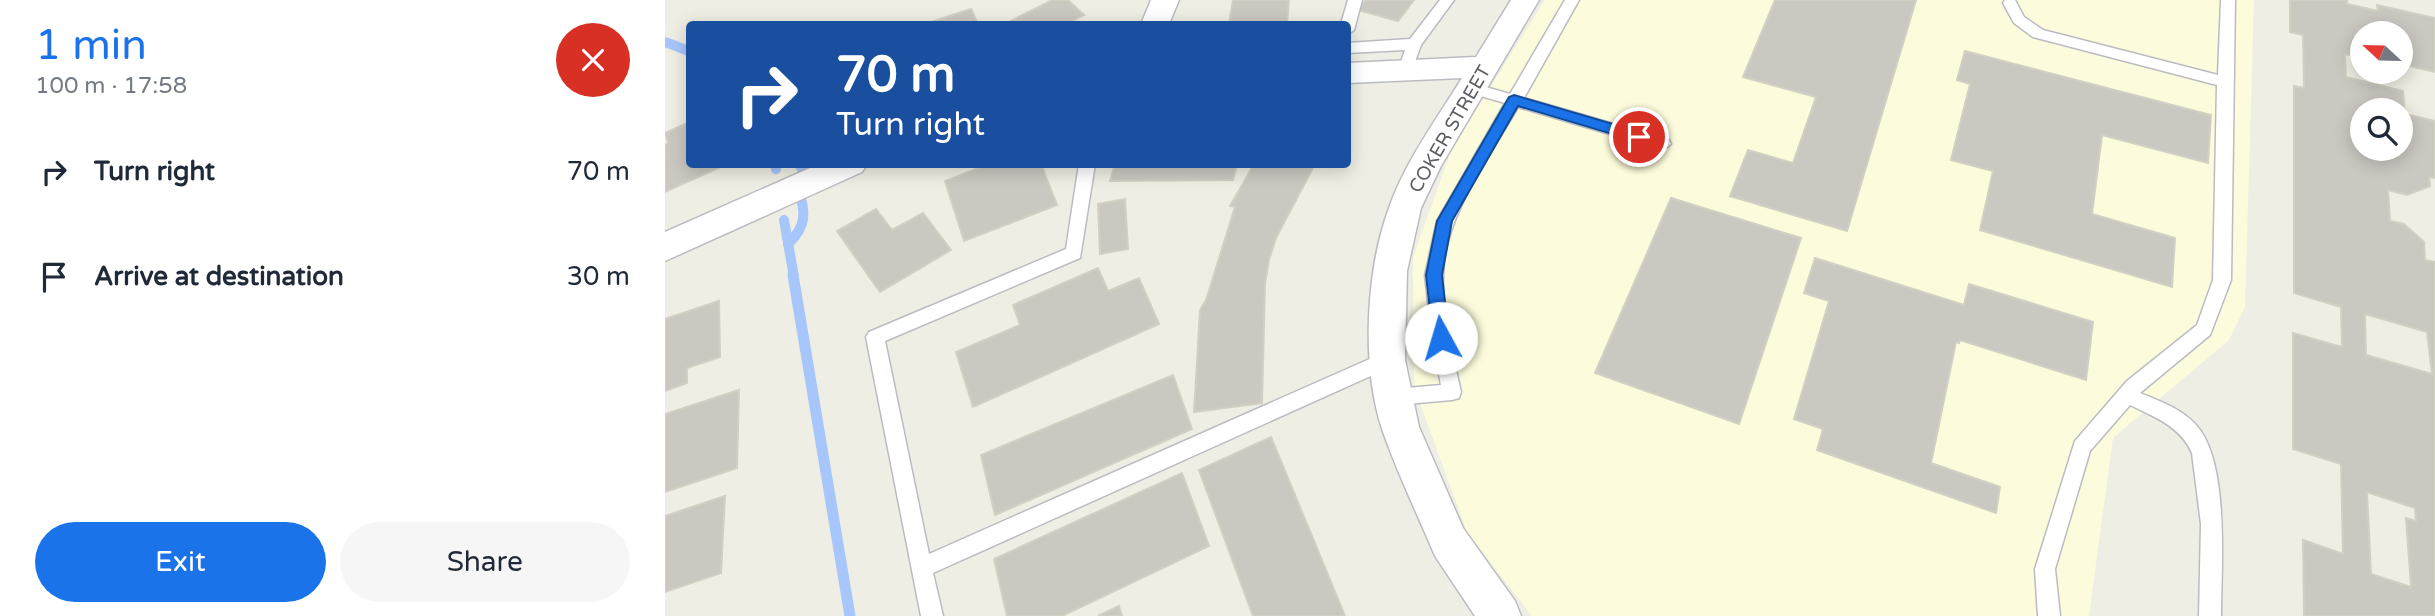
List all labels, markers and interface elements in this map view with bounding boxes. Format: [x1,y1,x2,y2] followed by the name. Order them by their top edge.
[35,20,147,71] text: 1 min
[2350,21,2413,84] north arrow
[2350,21,2413,161] map controls
[556,23,630,97] button: close
[836,46,955,105] text: 70 m
[721,49,812,140] icon: right
[1405,61,1496,197] street label: COKER STREET
[35,72,187,100] text: 100 m · 17:58
[2350,98,2413,161] button: search
[836,106,985,144] text: Turn right
[1609,107,1669,167] pin
[1620,118,1658,156] icon: arrive
[35,153,73,191] icon: right
[94,156,215,187] text: Turn right
[567,156,630,187] text: 70 m
[35,258,73,296] icon: arrive
[94,261,344,292] text: Arrive at destination
[567,261,630,292] text: 30 m
[1404,301,1478,375] position arrow
[35,522,326,602] button: Exit
[340,522,630,602] button: Share

